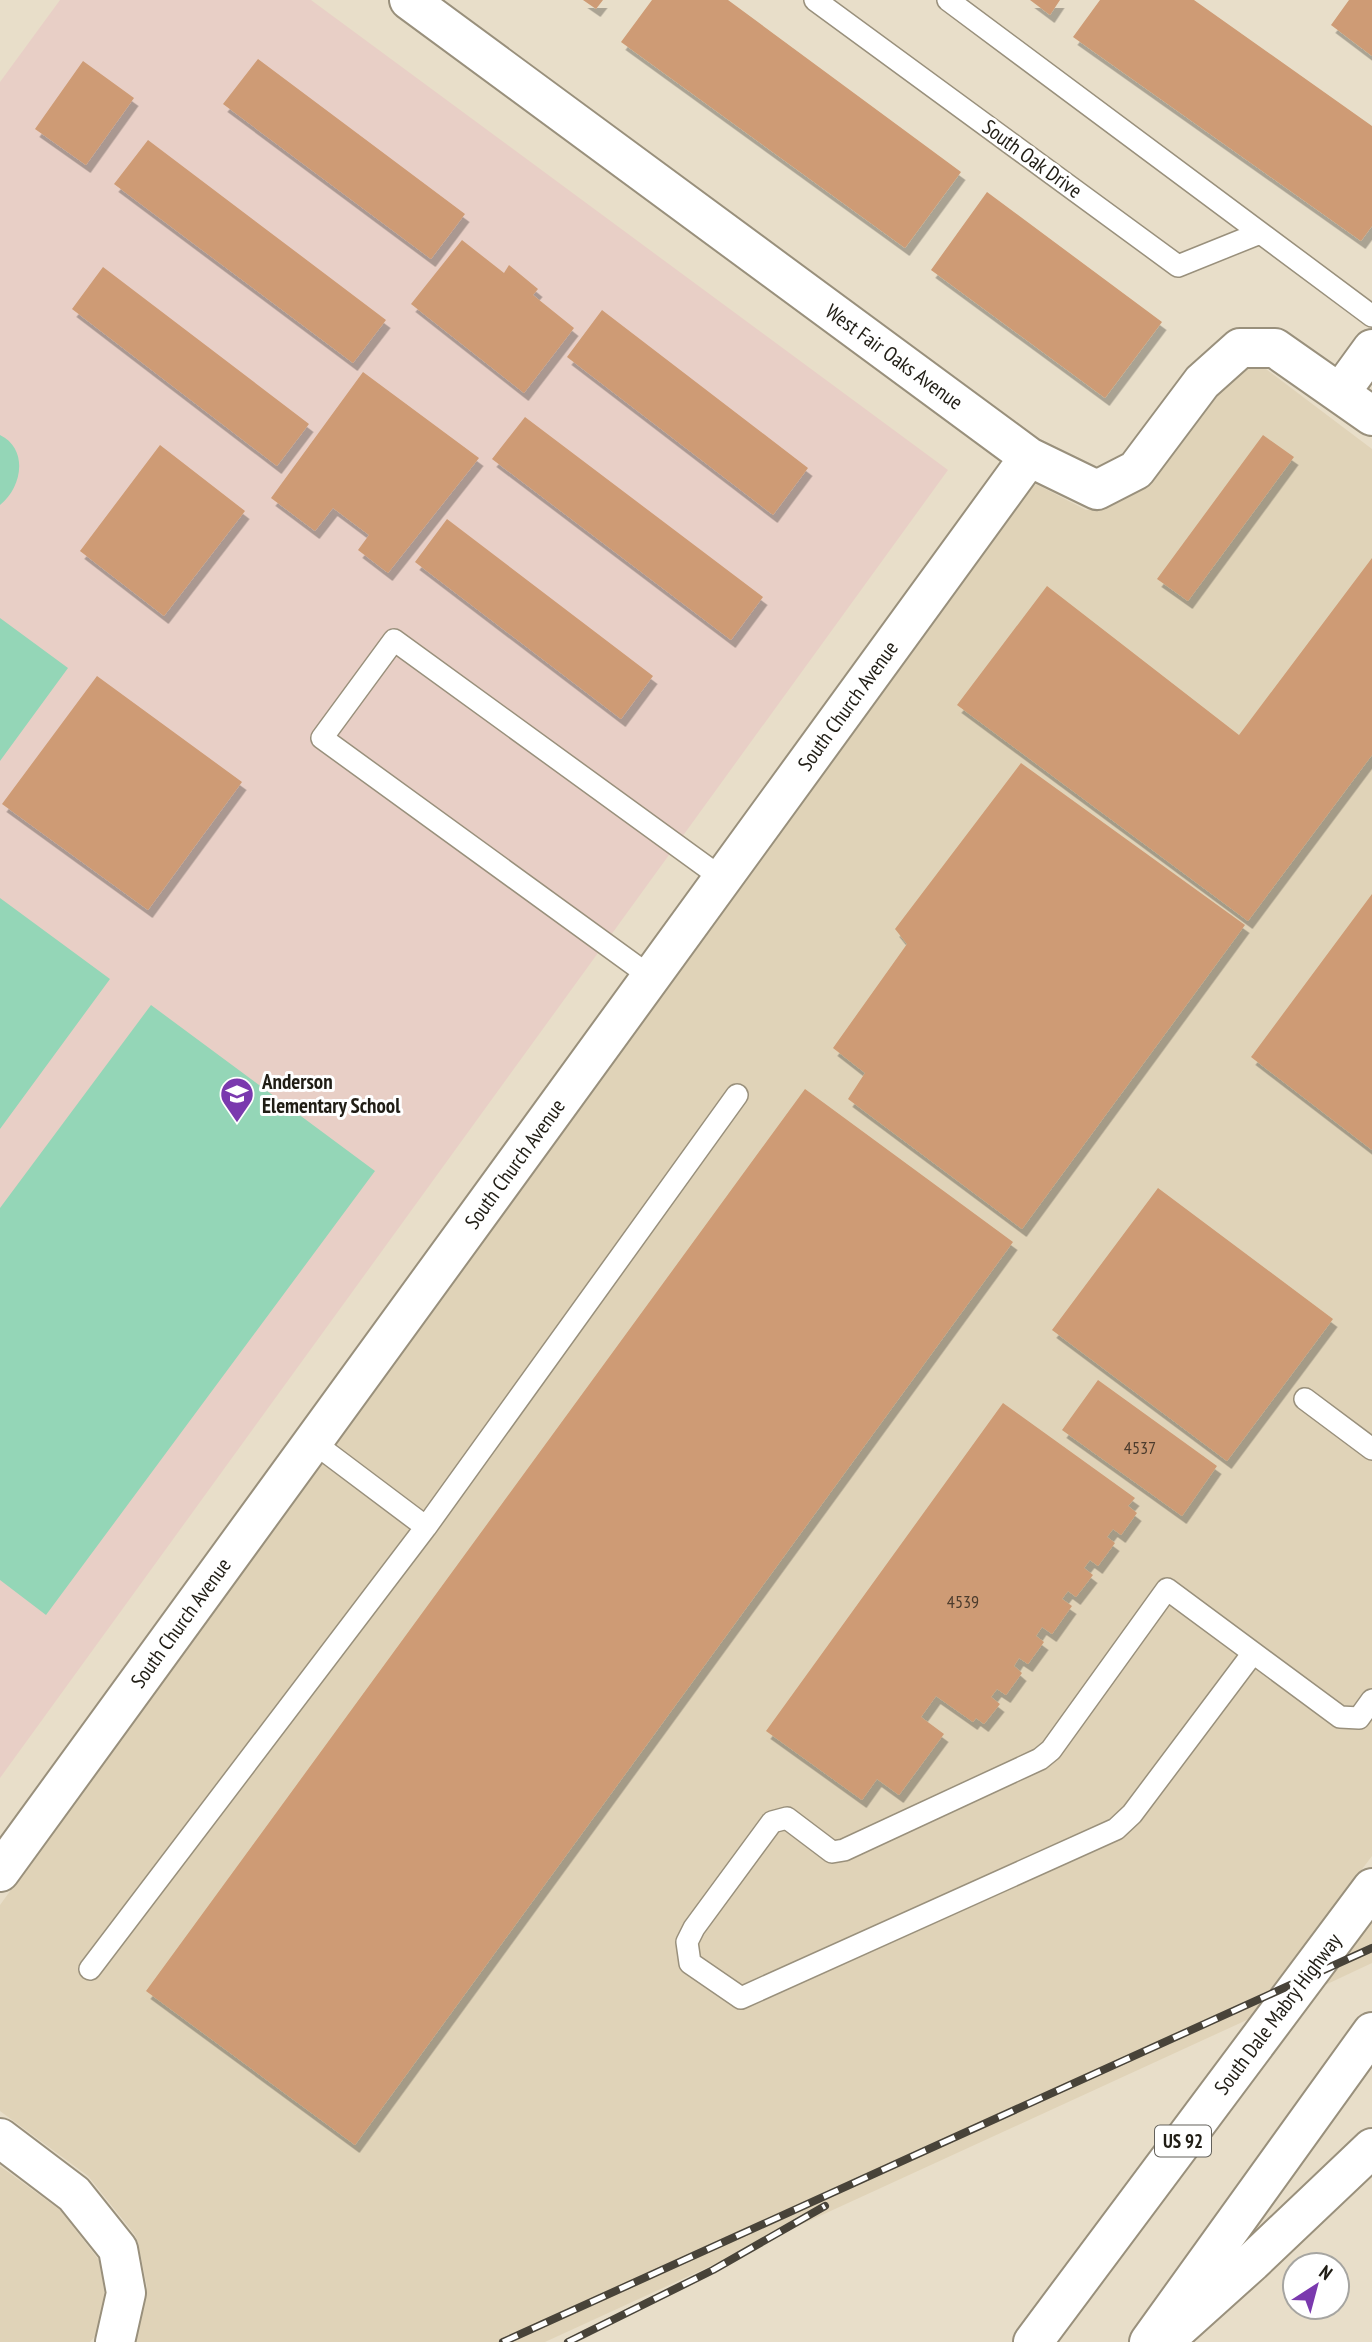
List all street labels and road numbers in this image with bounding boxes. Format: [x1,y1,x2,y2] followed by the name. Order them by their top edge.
[977,113,1087,204] street label: South Oak Drive
[820,298,968,416] street label: West Fair Oaks Avenue
[791,635,904,776] street label: South Church Avenue
[458,1093,571,1234] street label: South Church Avenue
[124,1552,237,1693] street label: South Church Avenue
[1208,1928,1347,2100] street label: South Dale Mabry Highway
[1155,2126,1211,2156] road number: US 92

